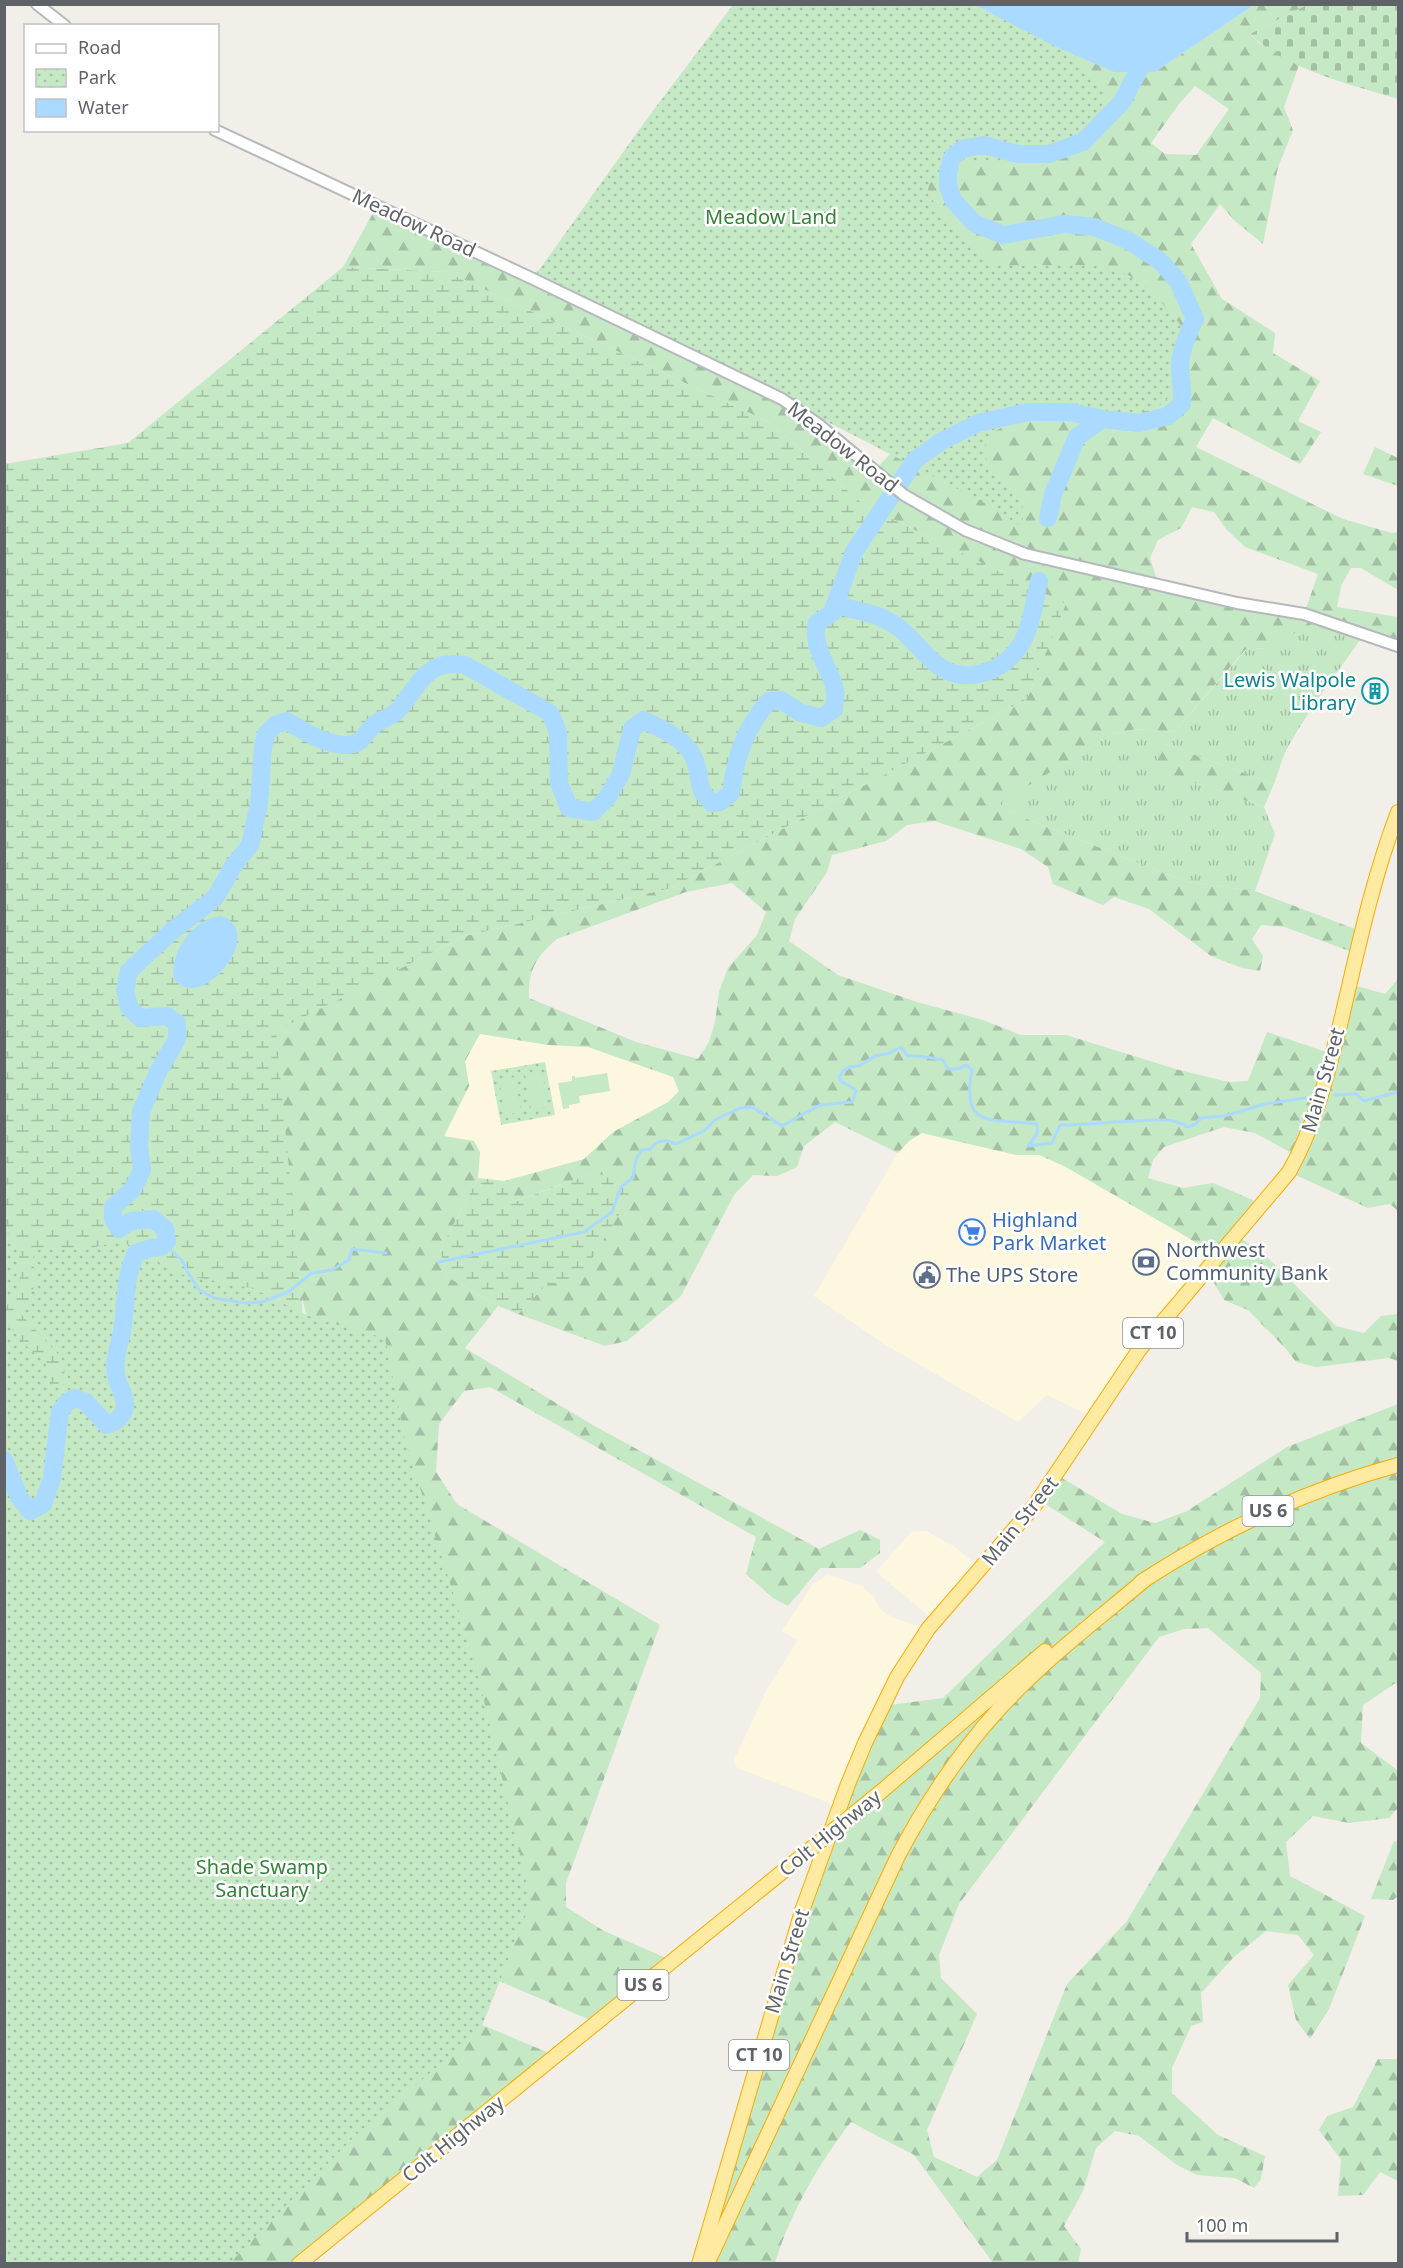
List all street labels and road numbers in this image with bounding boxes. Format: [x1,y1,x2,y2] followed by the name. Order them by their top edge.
[348,182,480,263] street label: Meadow Road
[782,395,904,498] street label: Meadow Road
[1295,1024,1350,1135] street label: Main Street
[1123,1318,1183,1348] road number: CT 10
[975,1470,1064,1571] street label: Main Street
[1242,1496,1294,1526] road number: US 6
[773,1783,887,1882] street label: Colt Highway
[758,1905,815,2016] street label: Main Street
[618,1970,668,2000] road number: US 6
[729,2040,789,2070] road number: CT 10
[396,2089,510,2188] street label: Colt Highway

